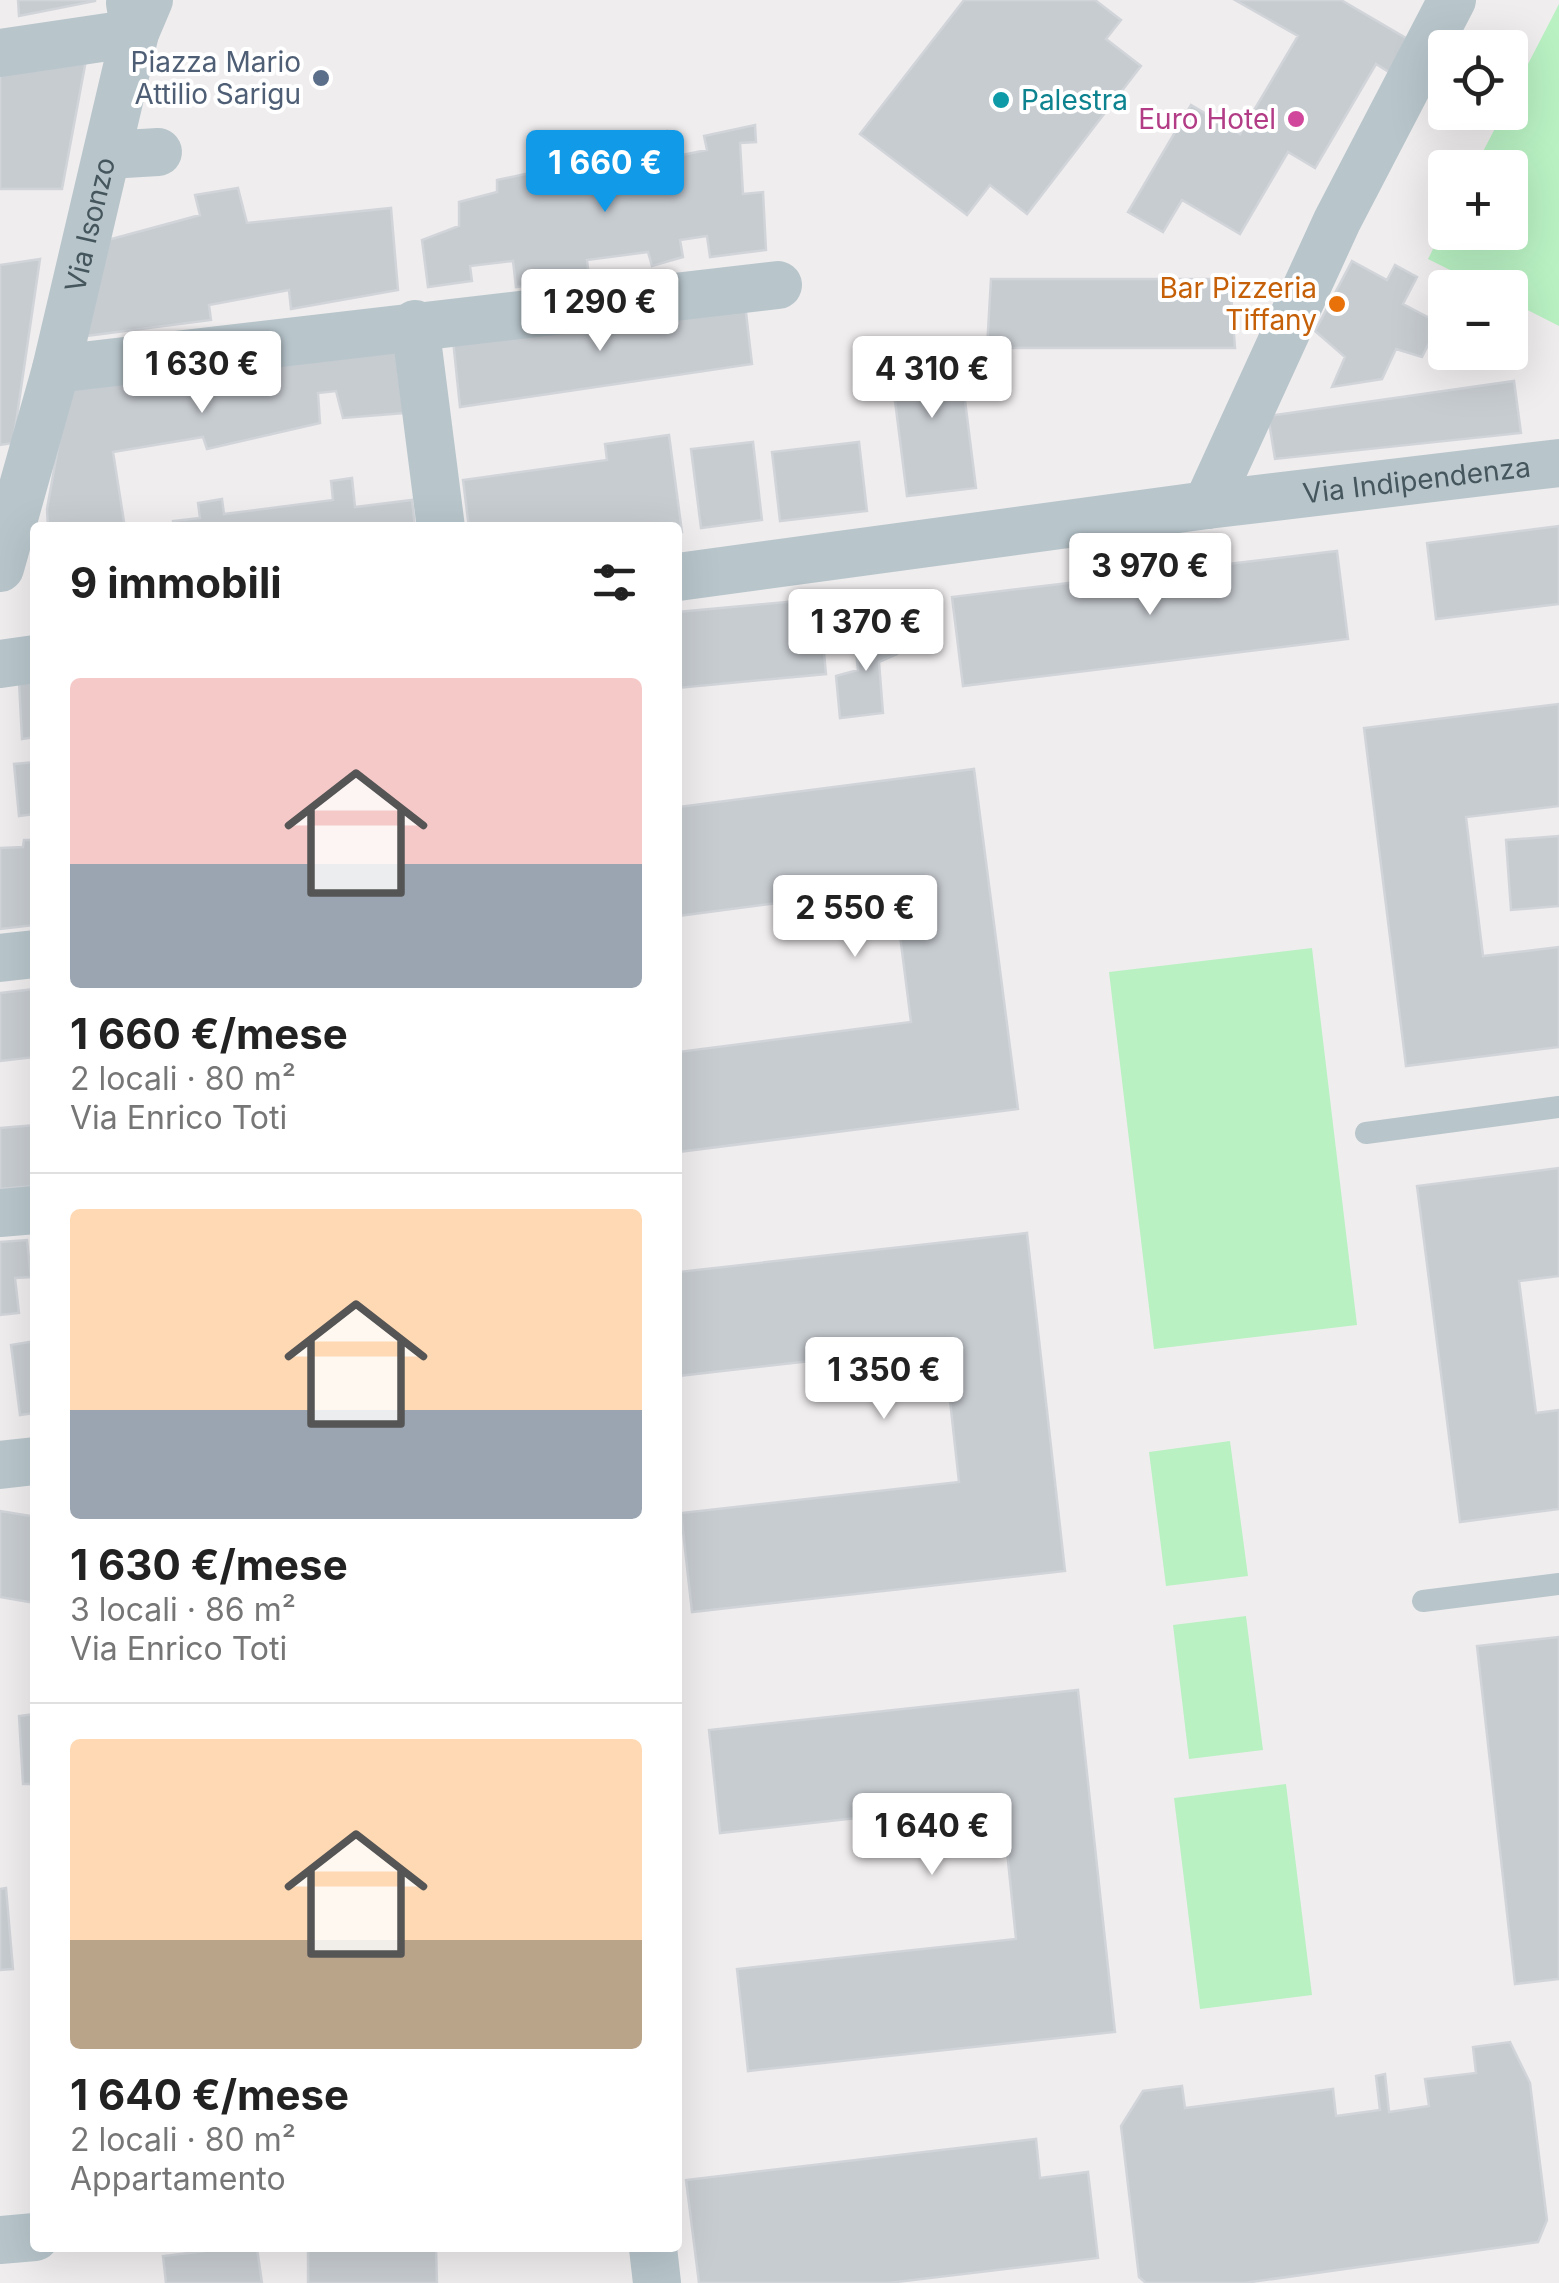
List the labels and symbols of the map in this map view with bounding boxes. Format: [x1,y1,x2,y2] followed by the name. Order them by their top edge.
[131,45,301,111] place label: Piazza Mario Attilio Sarigu
[310,67,332,89] marker: Piazza Mario Attilio Sarigu
[1021,83,1128,117] place label: Palestra
[990,89,1012,111] marker: Palestra
[1138,102,1276,136] place label: Euro Hotel
[1285,108,1307,130] marker: Euro Hotel
[513,130,697,215] pin: 1 660 €
[58,154,122,295] street label: Via Isonzo
[508,269,692,354] pin: 1 290 €
[1160,271,1317,337] place label: Bar Pizzeria Tiffany
[1326,293,1348,315] marker: Bar Pizzeria Tiffany
[110,331,294,416] pin: 1 630 €
[840,336,1024,421] pin: 4 310 €
[1301,450,1532,510] street label: Via Indipendenza
[1058,533,1242,618] pin: 3 970 €
[774,589,958,674] pin: 1 370 €
[763,875,947,960] pin: 2 550 €
[792,1337,976,1422] pin: 1 350 €
[840,1793,1024,1878] pin: 1 640 €

